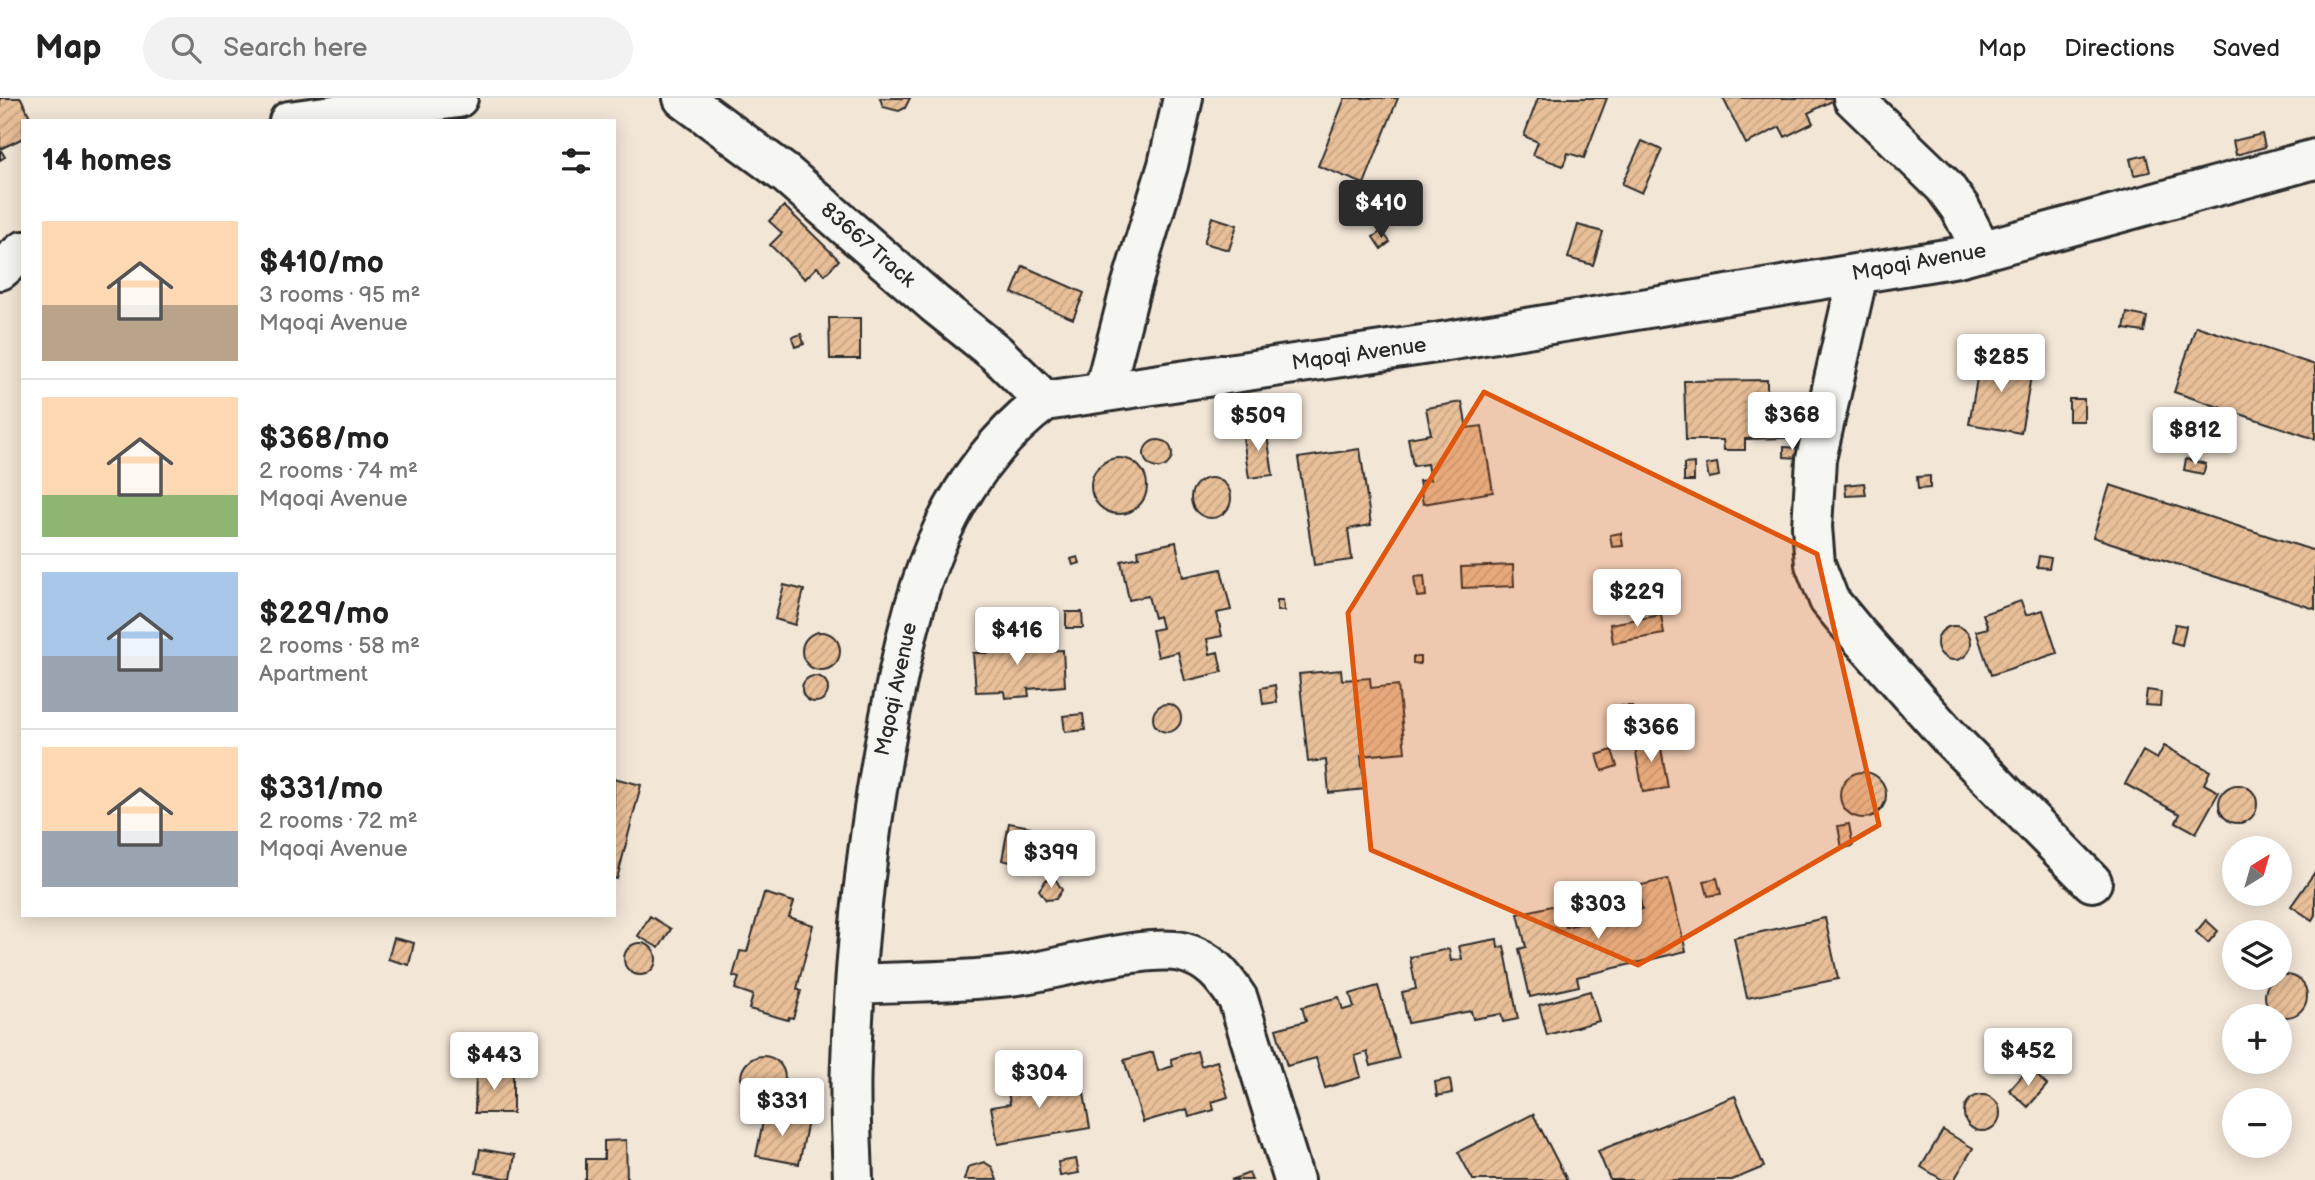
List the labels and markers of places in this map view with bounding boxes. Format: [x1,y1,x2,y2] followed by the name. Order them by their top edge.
[1340,180,1422,240] pin: $410
[1960,334,2042,394] pin: $285
[1751,392,1833,452] pin: $368
[1217,394,1299,453] pin: $509
[2154,408,2236,467] pin: $812
[1596,570,1678,629] pin: $229
[976,608,1058,667] pin: $416
[1610,704,1692,764] pin: $366
[1010,830,1092,890] pin: $399
[1557,882,1639,941] pin: $303
[1987,1028,2069,1088] pin: $452
[453,1032,535,1092] pin: $443
[998,1051,1080,1110] pin: $304
[741,1079,823,1138] pin: $331

